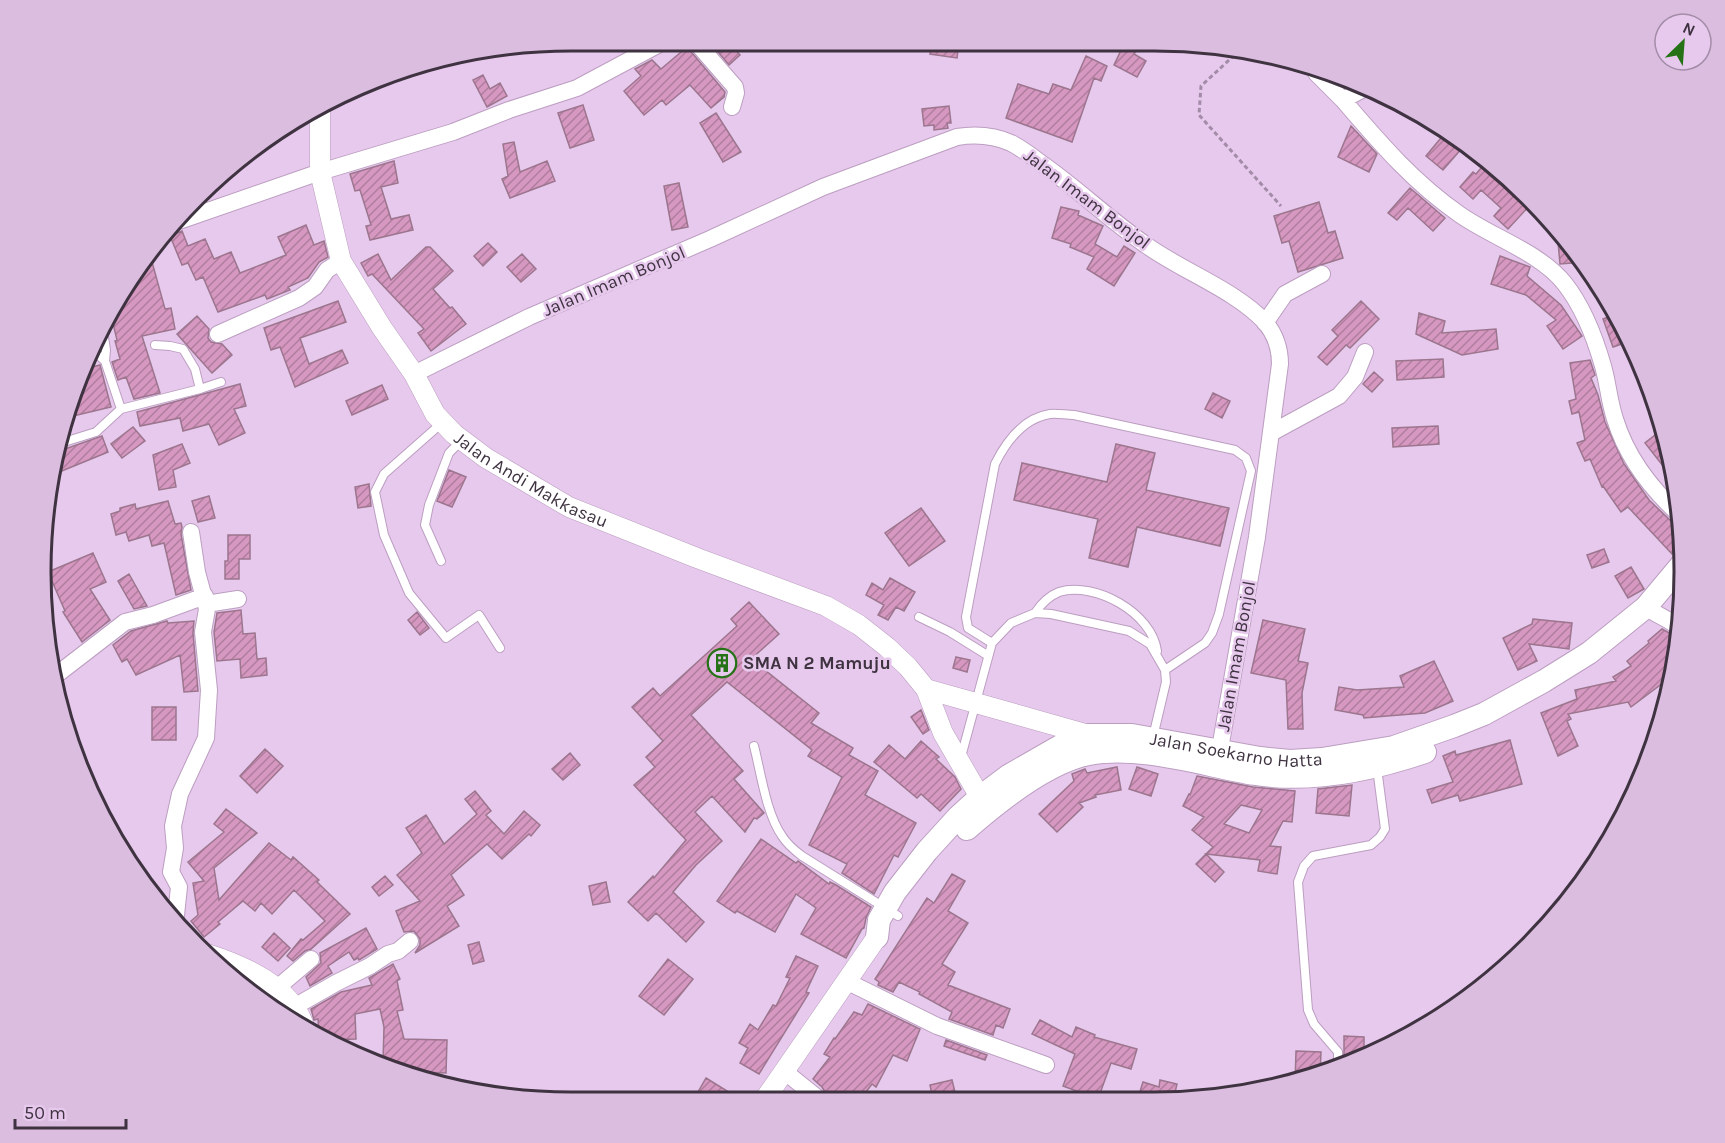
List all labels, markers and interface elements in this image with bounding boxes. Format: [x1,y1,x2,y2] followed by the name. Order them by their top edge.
[1653,12,1713,72] north arrow
[1680,18,1698,40] text: N
[1019,144,1155,254] street label: Jalan Imam Bonjol
[539,241,689,321] street label: Jalan Imam Bonjol
[450,427,611,532] street label: Jalan Andi Makkasau
[1212,579,1260,733] street label: Jalan Imam Bonjol
[706,647,738,679] building icon: SMA N 2 Mamuju
[743,652,891,674] place label: SMA N 2 Mamuju
[1148,727,1323,772] street label: Jalan Soekarno Hatta
[15,1092,126,1130] scale bar
[24,1102,66,1124] text: 50 m

